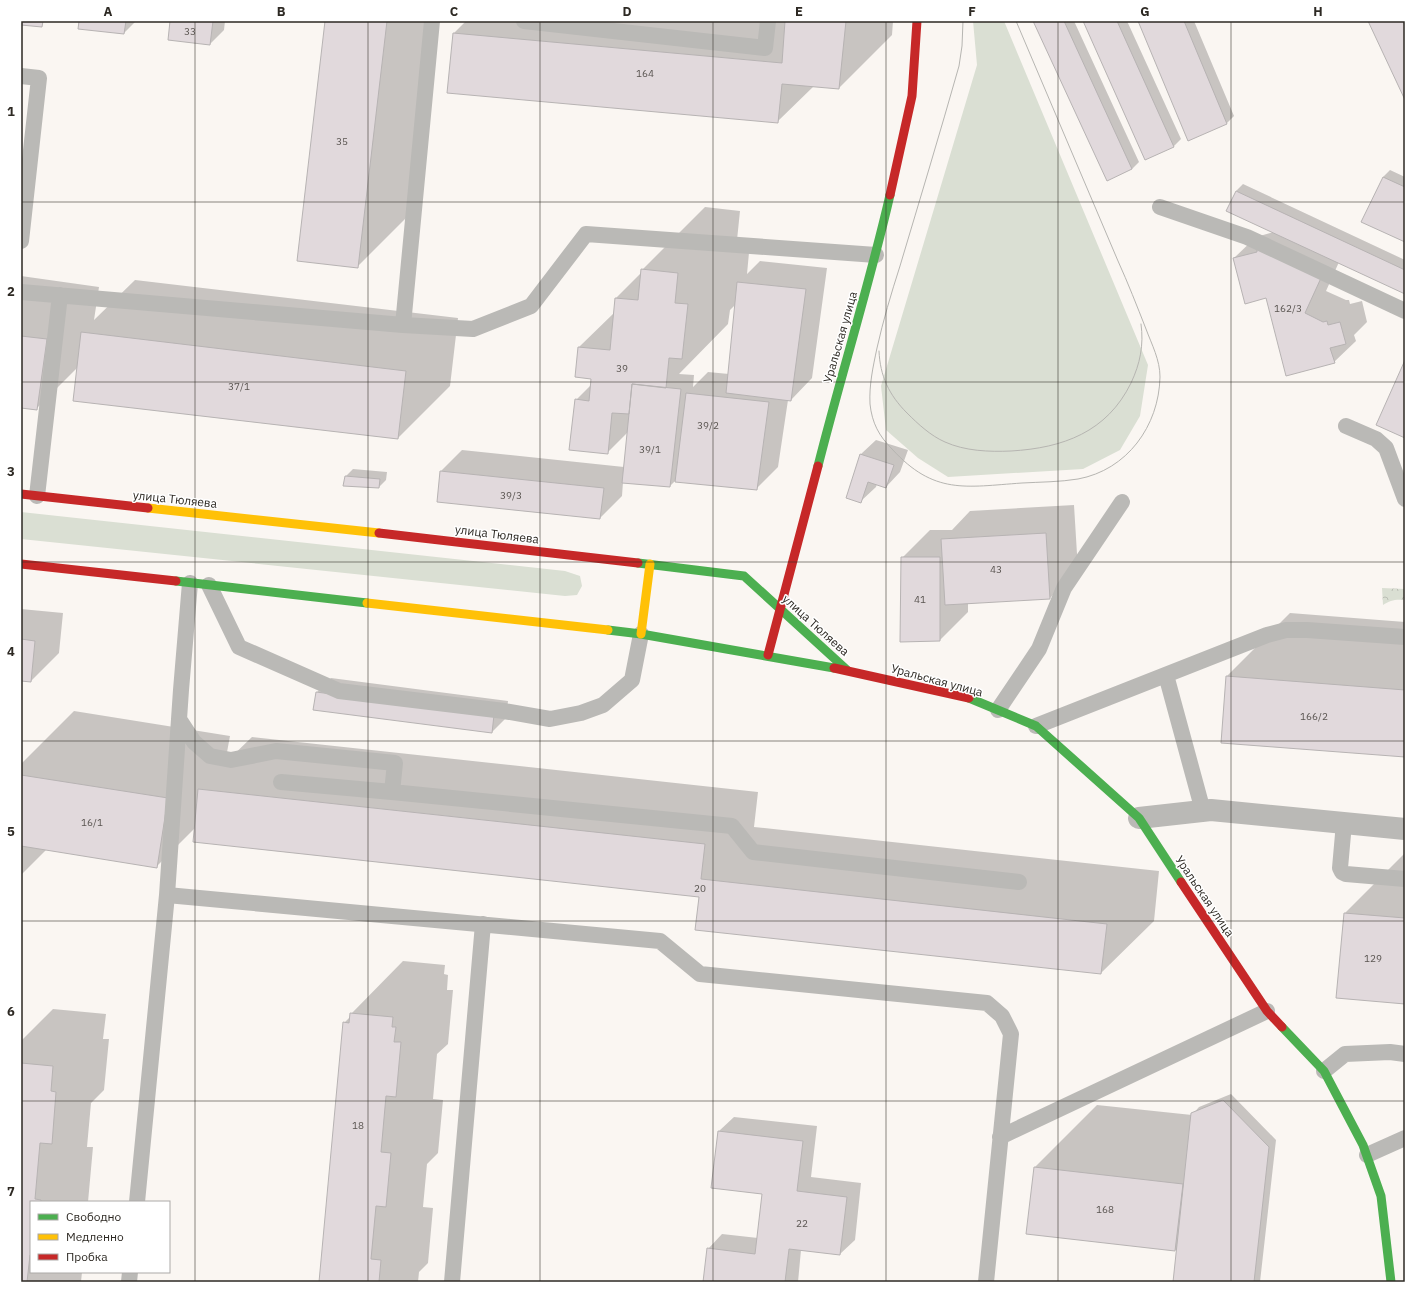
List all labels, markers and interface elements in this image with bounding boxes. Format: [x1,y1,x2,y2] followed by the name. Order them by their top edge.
[104,3,113,20] text: A
[277,3,286,20] text: B
[450,3,459,20] text: C
[622,3,632,20] text: D
[795,3,803,20] text: E
[968,3,976,20] text: F
[1140,3,1150,20] text: G
[1313,3,1323,20] text: H
[184,25,196,38] house number: 33
[636,67,654,80] house number: 164
[7,103,15,120] text: 1
[336,135,348,148] house number: 35
[7,283,15,300] text: 2
[820,289,860,385] street label: Уральская улица
[1274,302,1302,315] house number: 162/3
[616,362,628,375] house number: 39
[228,380,250,393] house number: 37/1
[697,419,719,432] house number: 39/2
[639,443,661,456] house number: 39/1
[7,463,15,480] text: 3
[132,487,218,511] street label: улица Тюляева
[500,489,522,502] house number: 39/3
[454,521,540,547] street label: улица Тюляева
[990,563,1002,576] house number: 43
[780,591,853,659] street label: улица Тюляева
[914,593,926,606] house number: 41
[7,643,15,660] text: 4
[889,661,985,700] street label: Уральская улица
[1300,710,1328,723] house number: 166/2
[81,816,103,829] house number: 16/1
[7,823,15,840] text: 5
[1172,853,1238,940] street label: Уральская улица
[694,882,706,895] house number: 20
[1364,952,1382,965] house number: 129
[7,1003,15,1020] text: 6
[352,1119,364,1132] house number: 18
[7,1183,15,1200] text: 7
[30,1201,170,1273] legend
[1096,1203,1114,1216] house number: 168
[66,1209,122,1224] text: Свободно
[796,1217,808,1230] house number: 22
[66,1229,124,1244] text: Медленно
[66,1249,108,1264] text: Пробка

